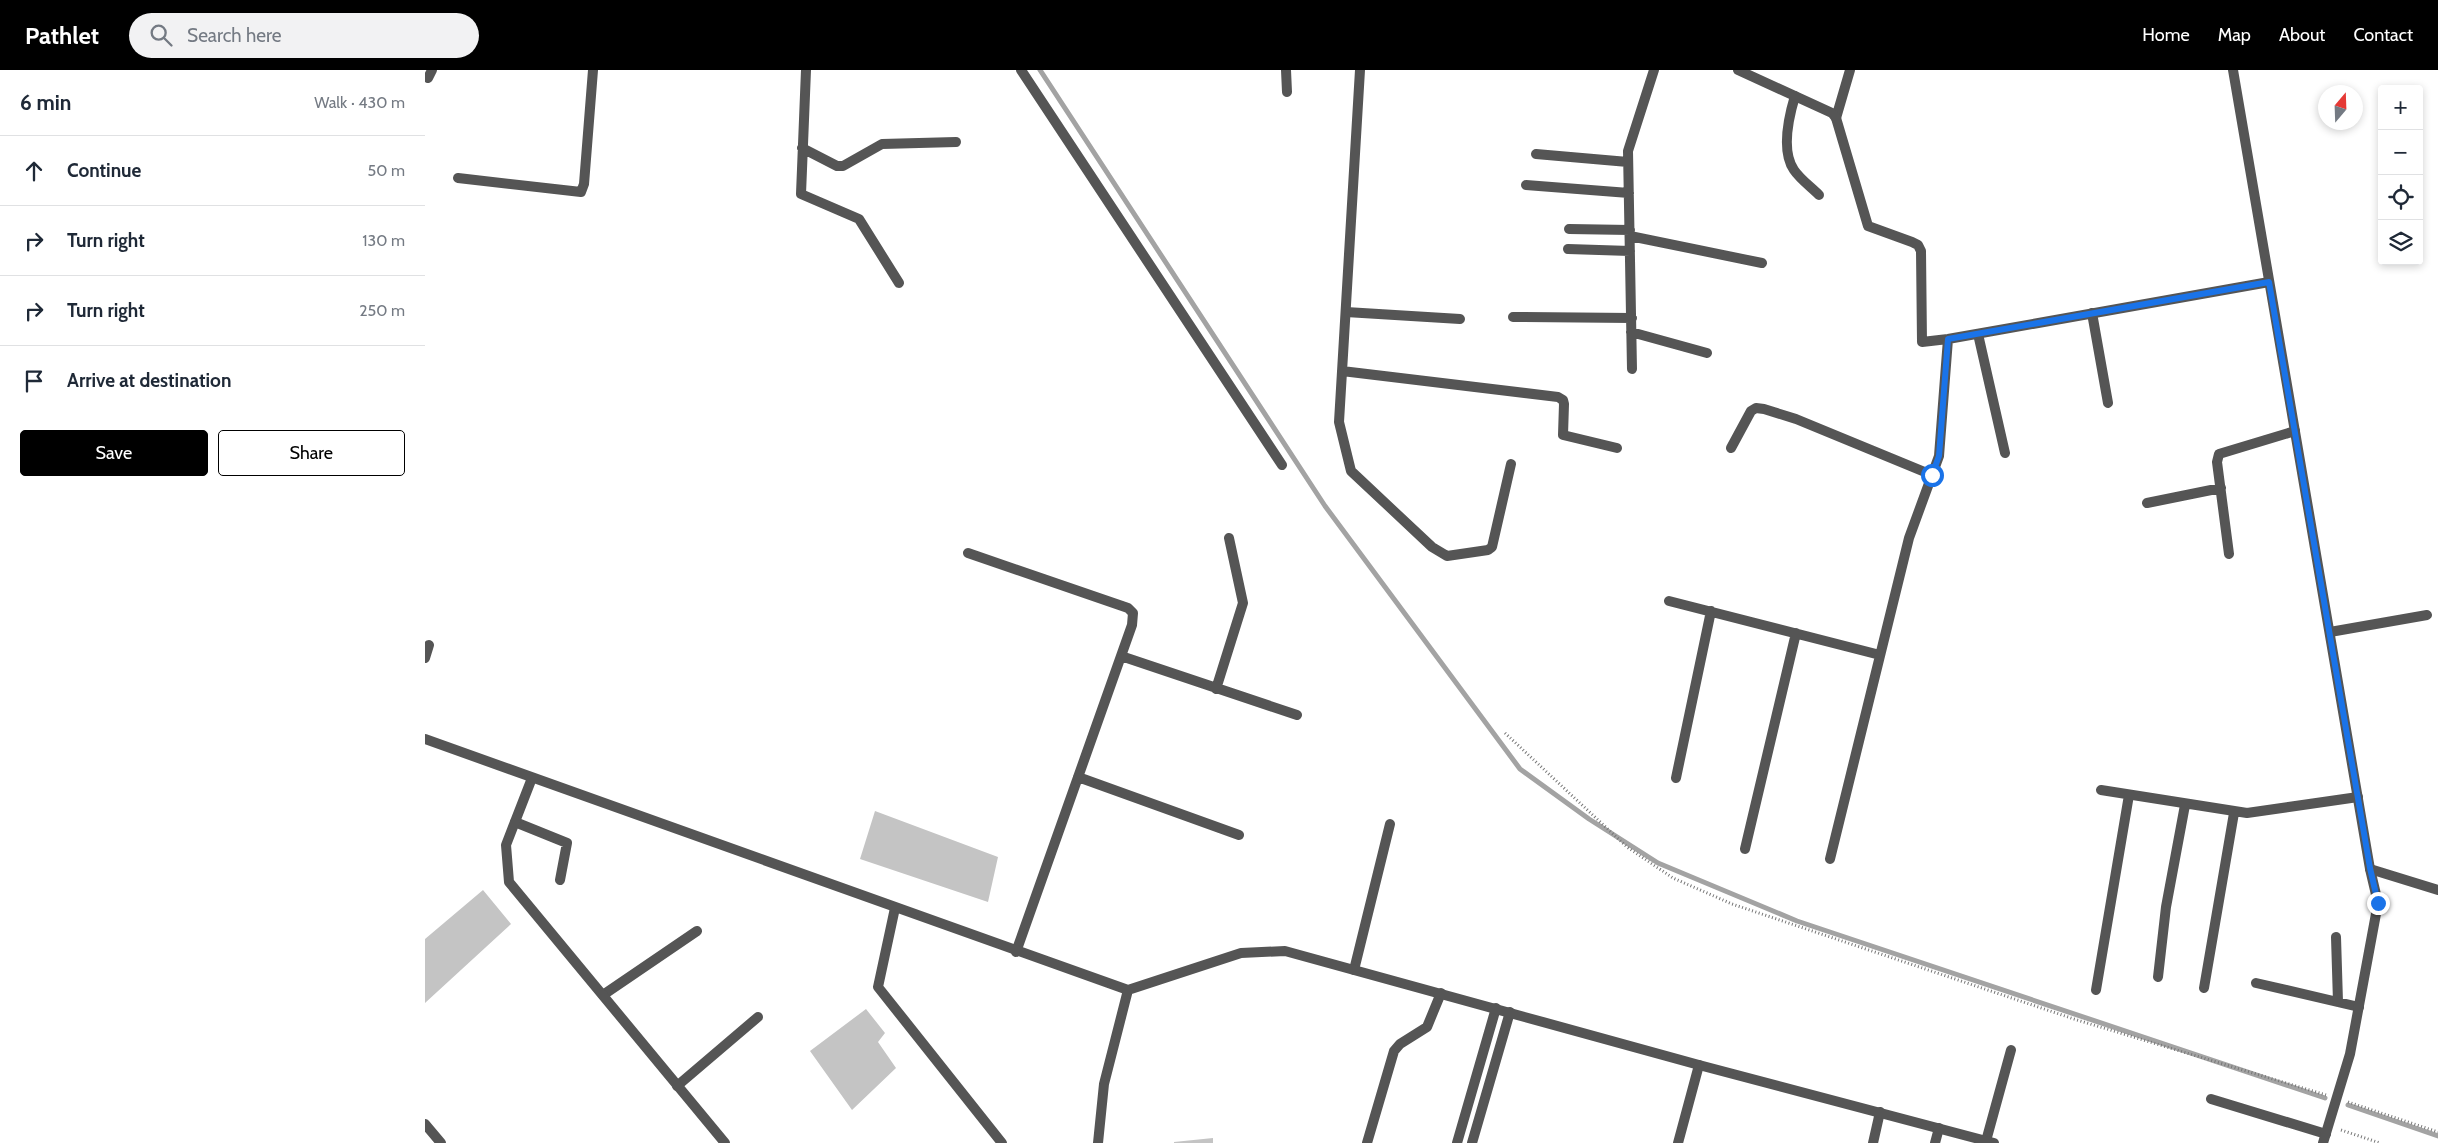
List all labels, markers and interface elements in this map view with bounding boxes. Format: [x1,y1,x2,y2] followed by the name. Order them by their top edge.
[129,13,479,58] search box
[25,21,99,50] text: Pathlet
[147,21,175,49] icon: search
[187,24,281,47] text: Search here
[2142,24,2190,46] text: Home
[2218,24,2251,46] text: Map
[2279,24,2325,46] text: About
[2353,24,2413,46] text: Contact
[2318,85,2363,130] north arrow
[2378,85,2423,265] map controls
[2378,85,2423,130] button: +
[20,90,71,115] text: 6 min
[314,93,405,112] text: Walk · 430 m
[2378,130,2423,175] button: −
[20,157,48,185] icon: ahead
[67,159,141,182] text: Continue
[368,161,405,180] text: 50 m
[2378,175,2423,220] button: locate
[2378,220,2423,265] button: layers
[20,227,48,255] icon: right
[67,229,145,252] text: Turn right
[362,231,405,250] text: 130 m
[20,297,48,325] icon: right
[67,299,145,322] text: Turn right
[359,301,405,320] text: 250 m
[20,367,48,395] icon: arrive
[67,369,231,392] text: Arrive at destination
[20,430,208,476] button: Save
[218,430,405,476] button: Share
[1921,464,1944,487] route start
[2367,892,2390,915] route end

